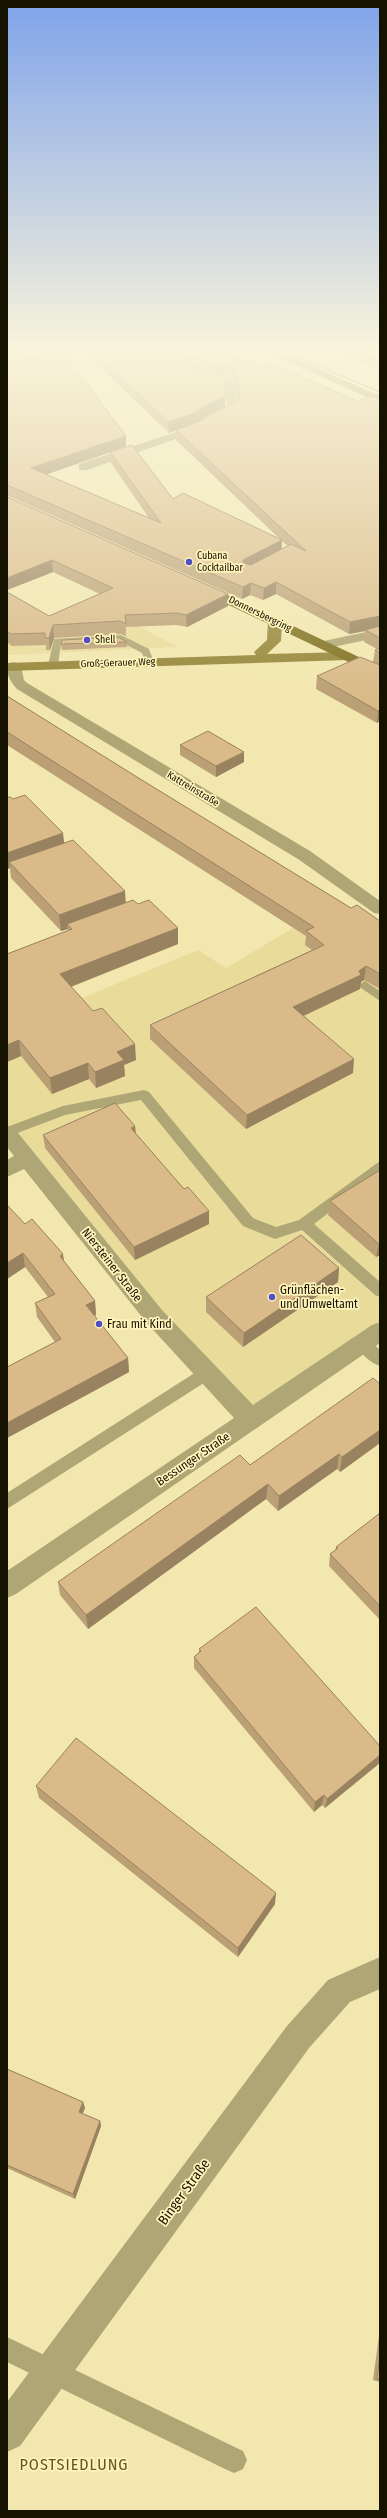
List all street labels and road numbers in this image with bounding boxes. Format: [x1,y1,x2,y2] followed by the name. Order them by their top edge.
[227,594,294,635] street label: Donnersbergring
[80,656,156,670] street label: Groß-Gerauer Weg
[165,769,221,809] street label: Kattreinstraße
[79,1226,145,1305] street label: Niersteiner Straße
[154,1429,232,1489] street label: Bessunger Straße
[154,2156,214,2228] street label: Binger Straße

